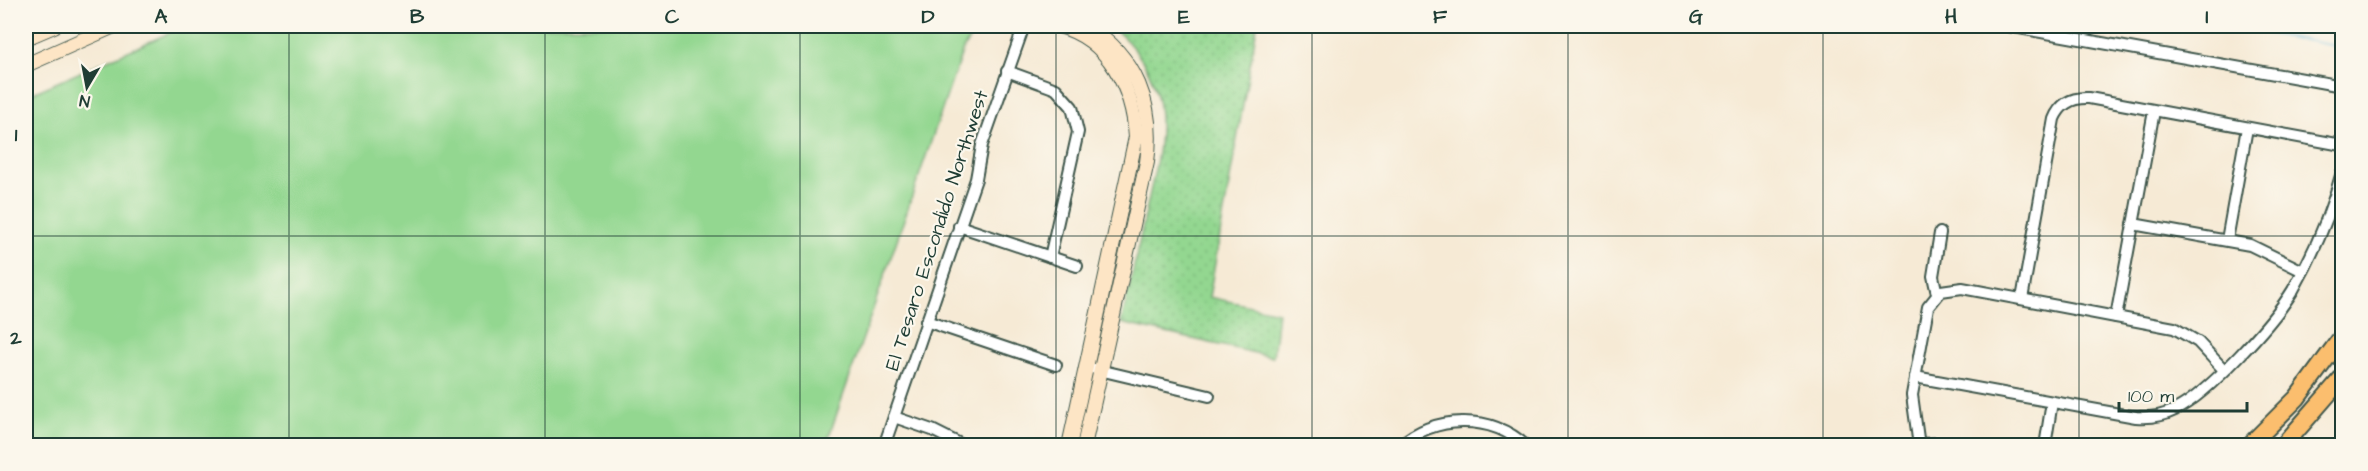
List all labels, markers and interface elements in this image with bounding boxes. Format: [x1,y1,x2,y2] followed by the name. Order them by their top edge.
[155,3,168,31] text: A
[410,3,425,31] text: B
[665,3,680,31] text: C
[922,3,935,31] text: D
[1178,3,1190,31] text: E
[1433,3,1448,31] text: F
[1689,3,1703,31] text: G
[1945,3,1957,31] text: H
[2205,3,2209,31] text: I
[57,57,117,117] north arrow
[878,87,996,374] street label: El Tesaro Escondido Northwest
[78,89,91,112] text: N
[15,121,18,149] text: 1
[9,324,22,352] text: 2
[2119,375,2246,413] scale bar
[2128,384,2174,409] text: 100 m

